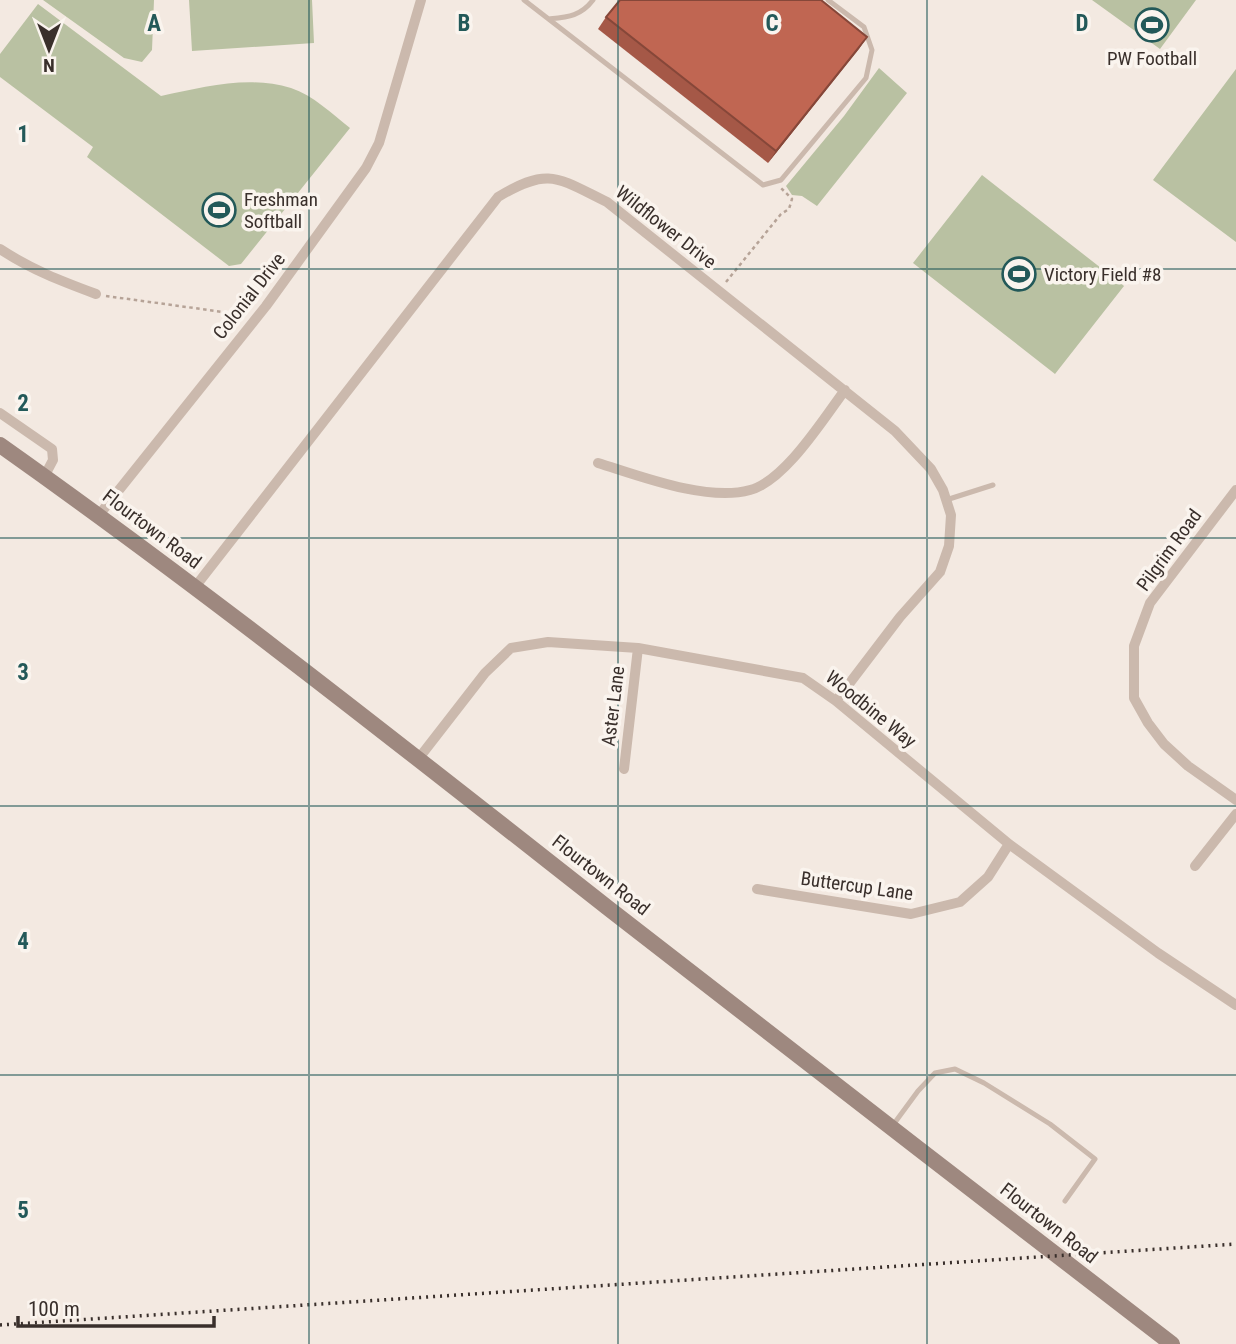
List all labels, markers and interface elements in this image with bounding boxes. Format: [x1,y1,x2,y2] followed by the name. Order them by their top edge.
[1133,6,1171,44] sports icon: PW Football
[147,10,161,37] text: A
[458,10,470,37] text: B
[765,10,779,37] text: C
[1076,10,1089,37] text: D
[14,14,84,84] north arrow
[1107,47,1197,70] place label: PW Football
[43,54,55,77] text: N
[17,121,29,148] text: 1
[611,181,721,273] street label: Wildflower Drive
[244,188,318,233] place label: Freshman Softball
[200,191,238,229] sports icon: Freshman Softball
[208,248,290,344] street label: Colonial Drive
[1000,255,1038,293] sports icon: Victory Field #8
[1044,263,1161,286] place label: Victory Field #8
[17,390,29,417] text: 2
[98,484,206,574] street label: Flourtown Road
[1132,505,1206,595] street label: Pilgrim Road
[17,659,29,686] text: 3
[597,665,629,747] street label: Aster Lane
[821,665,921,753] street label: Woodbine Way
[548,830,654,920] street label: Flourtown Road
[799,867,915,905] street label: Buttercup Lane
[17,928,29,955] text: 4
[996,1178,1102,1268] street label: Flourtown Road
[17,1197,29,1224] text: 5
[18,1284,214,1328] scale bar
[28,1297,80,1321] text: 100 m

